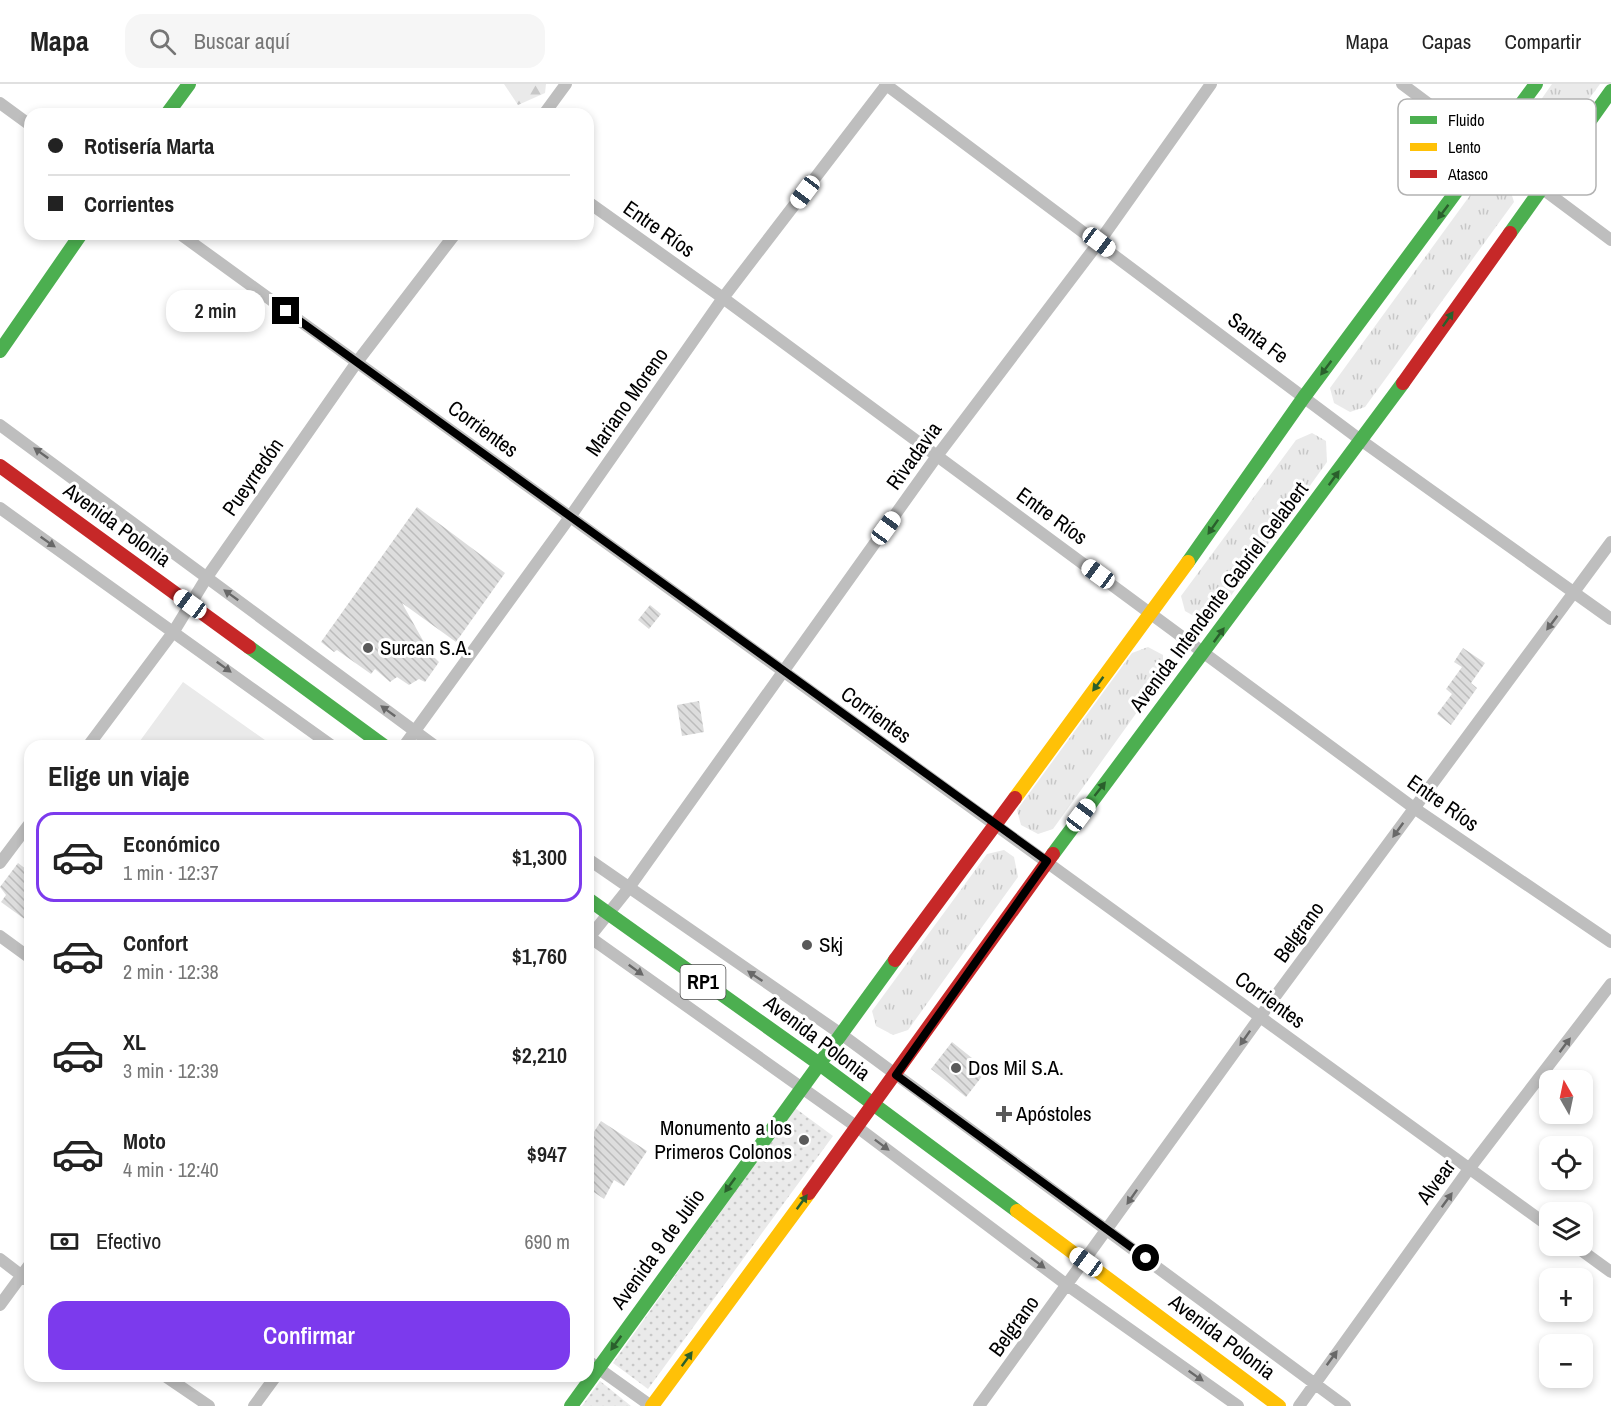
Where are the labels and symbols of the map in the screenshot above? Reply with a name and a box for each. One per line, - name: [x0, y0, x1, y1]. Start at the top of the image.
- legend: [1398, 99, 1596, 195]
- text: Fluido: [1448, 109, 1484, 131]
- text: Lento: [1448, 136, 1481, 158]
- text: Atasco: [1447, 163, 1488, 185]
- car: [787, 172, 823, 212]
- street label: Entre Ríos: [618, 193, 701, 264]
- one-way arrow: [1437, 203, 1449, 219]
- car: [1079, 224, 1119, 260]
- callout: 2 min: [166, 290, 265, 332]
- route end: [272, 297, 299, 324]
- street label: Santa Fe: [1222, 305, 1295, 370]
- one-way arrow: [1442, 312, 1454, 328]
- street label: Mariano Moreno: [578, 342, 675, 462]
- one-way arrow: [1321, 360, 1333, 375]
- street label: Corrientes: [442, 393, 524, 464]
- street label: Rivadavia: [879, 415, 948, 496]
- street label: Pueyrredón: [215, 432, 290, 521]
- one-way arrow: [33, 448, 49, 460]
- one-way arrow: [1328, 470, 1340, 485]
- street label: Avenida Polonia: [57, 475, 177, 574]
- street label: Avenida Intendente Gabriel Gelabert: [1122, 476, 1315, 719]
- street label: Entre Ríos: [1011, 480, 1094, 551]
- car: [868, 508, 904, 548]
- one-way arrow: [1207, 518, 1219, 534]
- one-way arrow: [39, 536, 55, 548]
- car: [1078, 556, 1118, 592]
- car: [170, 586, 210, 622]
- one-way arrow: [224, 589, 240, 601]
- one-way arrow: [1546, 615, 1558, 631]
- one-way arrow: [1213, 627, 1225, 643]
- place label: Surcan S.A.: [380, 633, 472, 662]
- marker: Surcan S.A.: [361, 641, 375, 655]
- one-way arrow: [215, 661, 231, 673]
- one-way arrow: [1091, 676, 1104, 692]
- street label: Corrientes: [835, 679, 917, 750]
- one-way arrow: [381, 705, 396, 717]
- street label: Entre Ríos: [1402, 767, 1485, 838]
- one-way arrow: [1093, 782, 1105, 797]
- car: [1063, 795, 1099, 835]
- one-way arrow: [1392, 822, 1404, 837]
- street label: Belgrano: [1267, 895, 1331, 968]
- place label: Skj: [819, 930, 843, 959]
- marker: Skj: [800, 938, 814, 952]
- one-way arrow: [627, 964, 643, 976]
- street label: Corrientes: [1229, 964, 1311, 1035]
- road number: RP1: [680, 965, 726, 999]
- one-way arrow: [747, 971, 763, 982]
- street label: Avenida Polonia: [757, 987, 877, 1087]
- one-way arrow: [1239, 1030, 1251, 1046]
- one-way arrow: [1558, 1037, 1570, 1052]
- place label: Dos Mil S.A.: [968, 1053, 1064, 1082]
- marker: Dos Mil S.A.: [949, 1061, 963, 1075]
- north arrow: [1539, 1070, 1593, 1124]
- place label: Apóstoles: [1015, 1099, 1092, 1128]
- marker: Apóstoles: [997, 1107, 1011, 1121]
- place label: Monumento a los Primeros Colonos: [654, 1113, 792, 1166]
- marker: Monumento a los Primeros Colonos: [797, 1133, 811, 1147]
- one-way arrow: [874, 1139, 890, 1152]
- street label: Alvear: [1409, 1153, 1462, 1211]
- one-way arrow: [724, 1176, 736, 1192]
- street label: Avenida 9 de Julio: [603, 1183, 711, 1316]
- one-way arrow: [1126, 1189, 1138, 1205]
- one-way arrow: [1441, 1193, 1453, 1209]
- one-way arrow: [796, 1194, 808, 1210]
- car: [1066, 1244, 1106, 1280]
- route start: [1132, 1244, 1159, 1271]
- one-way arrow: [1030, 1256, 1045, 1268]
- street label: Avenida Polonia: [1162, 1286, 1282, 1386]
- street label: Belgrano: [982, 1289, 1046, 1362]
- one-way arrow: [610, 1335, 622, 1351]
- one-way arrow: [1326, 1350, 1338, 1366]
- one-way arrow: [681, 1351, 693, 1367]
- one-way arrow: [1188, 1370, 1204, 1382]

